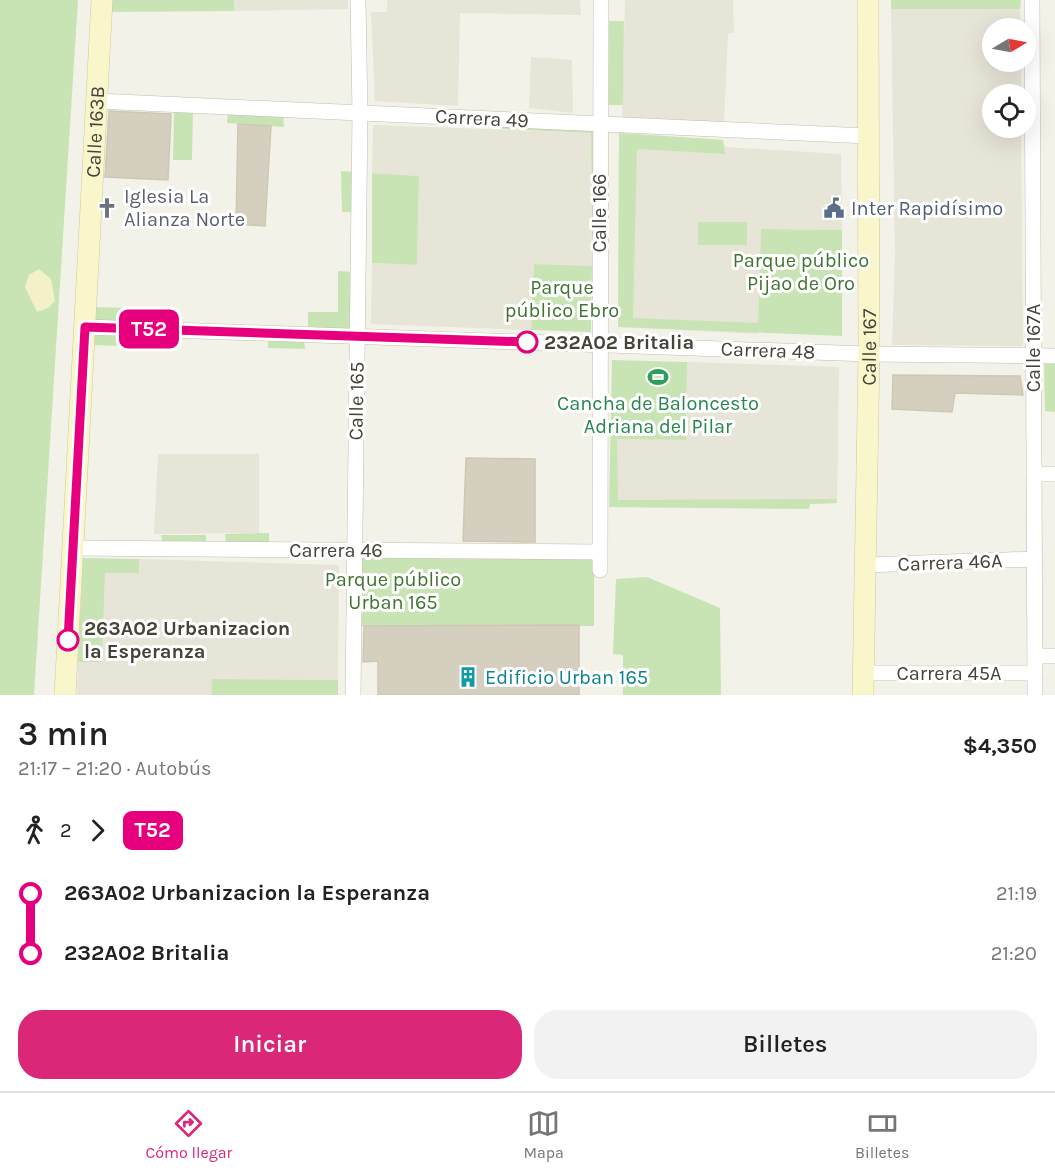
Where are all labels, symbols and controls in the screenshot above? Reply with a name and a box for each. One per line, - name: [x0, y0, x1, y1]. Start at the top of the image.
- north arrow: [982, 18, 1036, 72]
- map controls: [982, 18, 1036, 138]
- button: locate: [982, 84, 1036, 138]
- street label: Calle 163B: [82, 85, 109, 178]
- street label: Carrera 49: [435, 105, 529, 132]
- street label: Calle 166: [588, 174, 611, 253]
- place label: Iglesia La Alianza Norte: [124, 185, 245, 231]
- church icon: Iglesia La Alianza Norte: [95, 196, 119, 220]
- public building icon: Inter Rapidísimo: [822, 196, 846, 220]
- place label: Inter Rapidísimo: [851, 197, 1003, 220]
- park label: Parque público Pijao de Oro: [733, 249, 869, 295]
- park label: Parque público Ebro: [505, 276, 619, 322]
- street label: Calle 167A: [1022, 304, 1045, 392]
- street label: Calle 167: [857, 308, 881, 386]
- line badge: T52: [114, 310, 184, 348]
- text: T52: [131, 317, 167, 341]
- marker: 232A02 Britalia: [516, 331, 538, 353]
- place label: 232A02 Britalia: [544, 331, 694, 354]
- street label: Carrera 48: [720, 337, 816, 364]
- street label: Calle 165: [344, 361, 369, 441]
- sports icon: Cancha de Baloncesto Adriana del Pilar: [646, 365, 670, 389]
- place label: Cancha de Baloncesto Adriana del Pilar: [557, 392, 759, 438]
- street label: Carrera 46: [289, 539, 383, 562]
- street label: Carrera 46A: [897, 549, 1003, 576]
- park label: Parque público Urban 165: [325, 568, 461, 614]
- place label: 263A02 Urbanizacion la Esperanza: [84, 617, 290, 663]
- marker: 263A02 Urbanizacion la Esperanza: [57, 629, 79, 651]
- street label: Carrera 45A: [897, 662, 1001, 685]
- building icon: Edificio Urban 165: [456, 665, 480, 689]
- place label: Edificio Urban 165: [485, 666, 648, 689]
- text: 3 min: [18, 715, 109, 753]
- text: $4,350: [963, 733, 1037, 759]
- text: 21:17 – 21:20 · Autobús: [18, 757, 212, 780]
- icon: walk: [18, 814, 51, 847]
- icon: forward: [81, 814, 114, 847]
- text: T52: [135, 818, 171, 842]
- text: 2: [60, 819, 72, 842]
- text: 263A02 Urbanizacion la Esperanza: [64, 880, 430, 906]
- text: 21:19: [996, 882, 1037, 905]
- text: 232A02 Britalia: [64, 940, 229, 966]
- text: 21:20: [991, 942, 1037, 965]
- button: Iniciar: [18, 1010, 522, 1079]
- button: Billetes: [534, 1010, 1037, 1079]
- tab: Cómo llegar: [146, 1107, 232, 1162]
- tab: Mapa: [523, 1107, 564, 1162]
- tab: Billetes: [855, 1107, 909, 1162]

